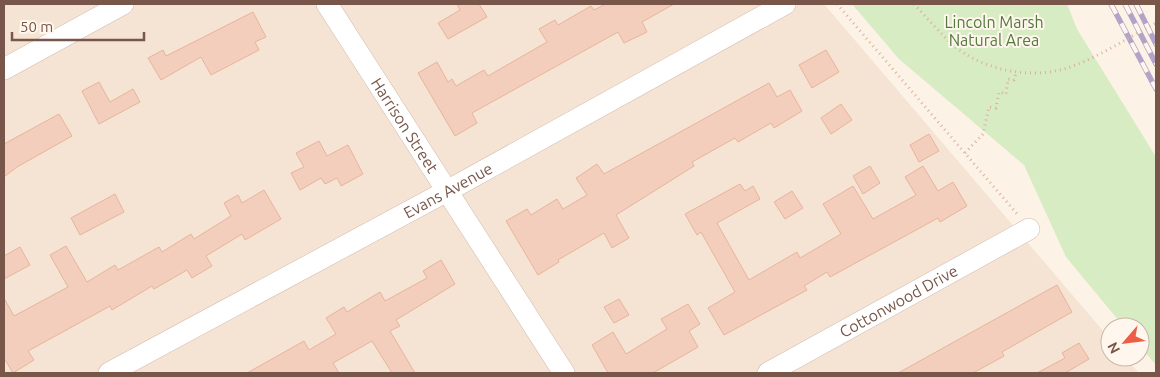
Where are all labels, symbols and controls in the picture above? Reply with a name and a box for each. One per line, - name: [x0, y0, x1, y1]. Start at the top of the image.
- scale bar: [12, 10, 145, 42]
- park label: Lincoln Marsh Natural Area: [944, 13, 1044, 49]
- text: 50 m: [20, 18, 53, 35]
- street label: Harrison Street: [368, 74, 442, 177]
- street label: Evans Avenue: [400, 159, 495, 222]
- street label: Cottonwood Drive: [836, 261, 961, 341]
- north arrow: [1100, 317, 1150, 367]
- text: N: [1104, 340, 1123, 356]

